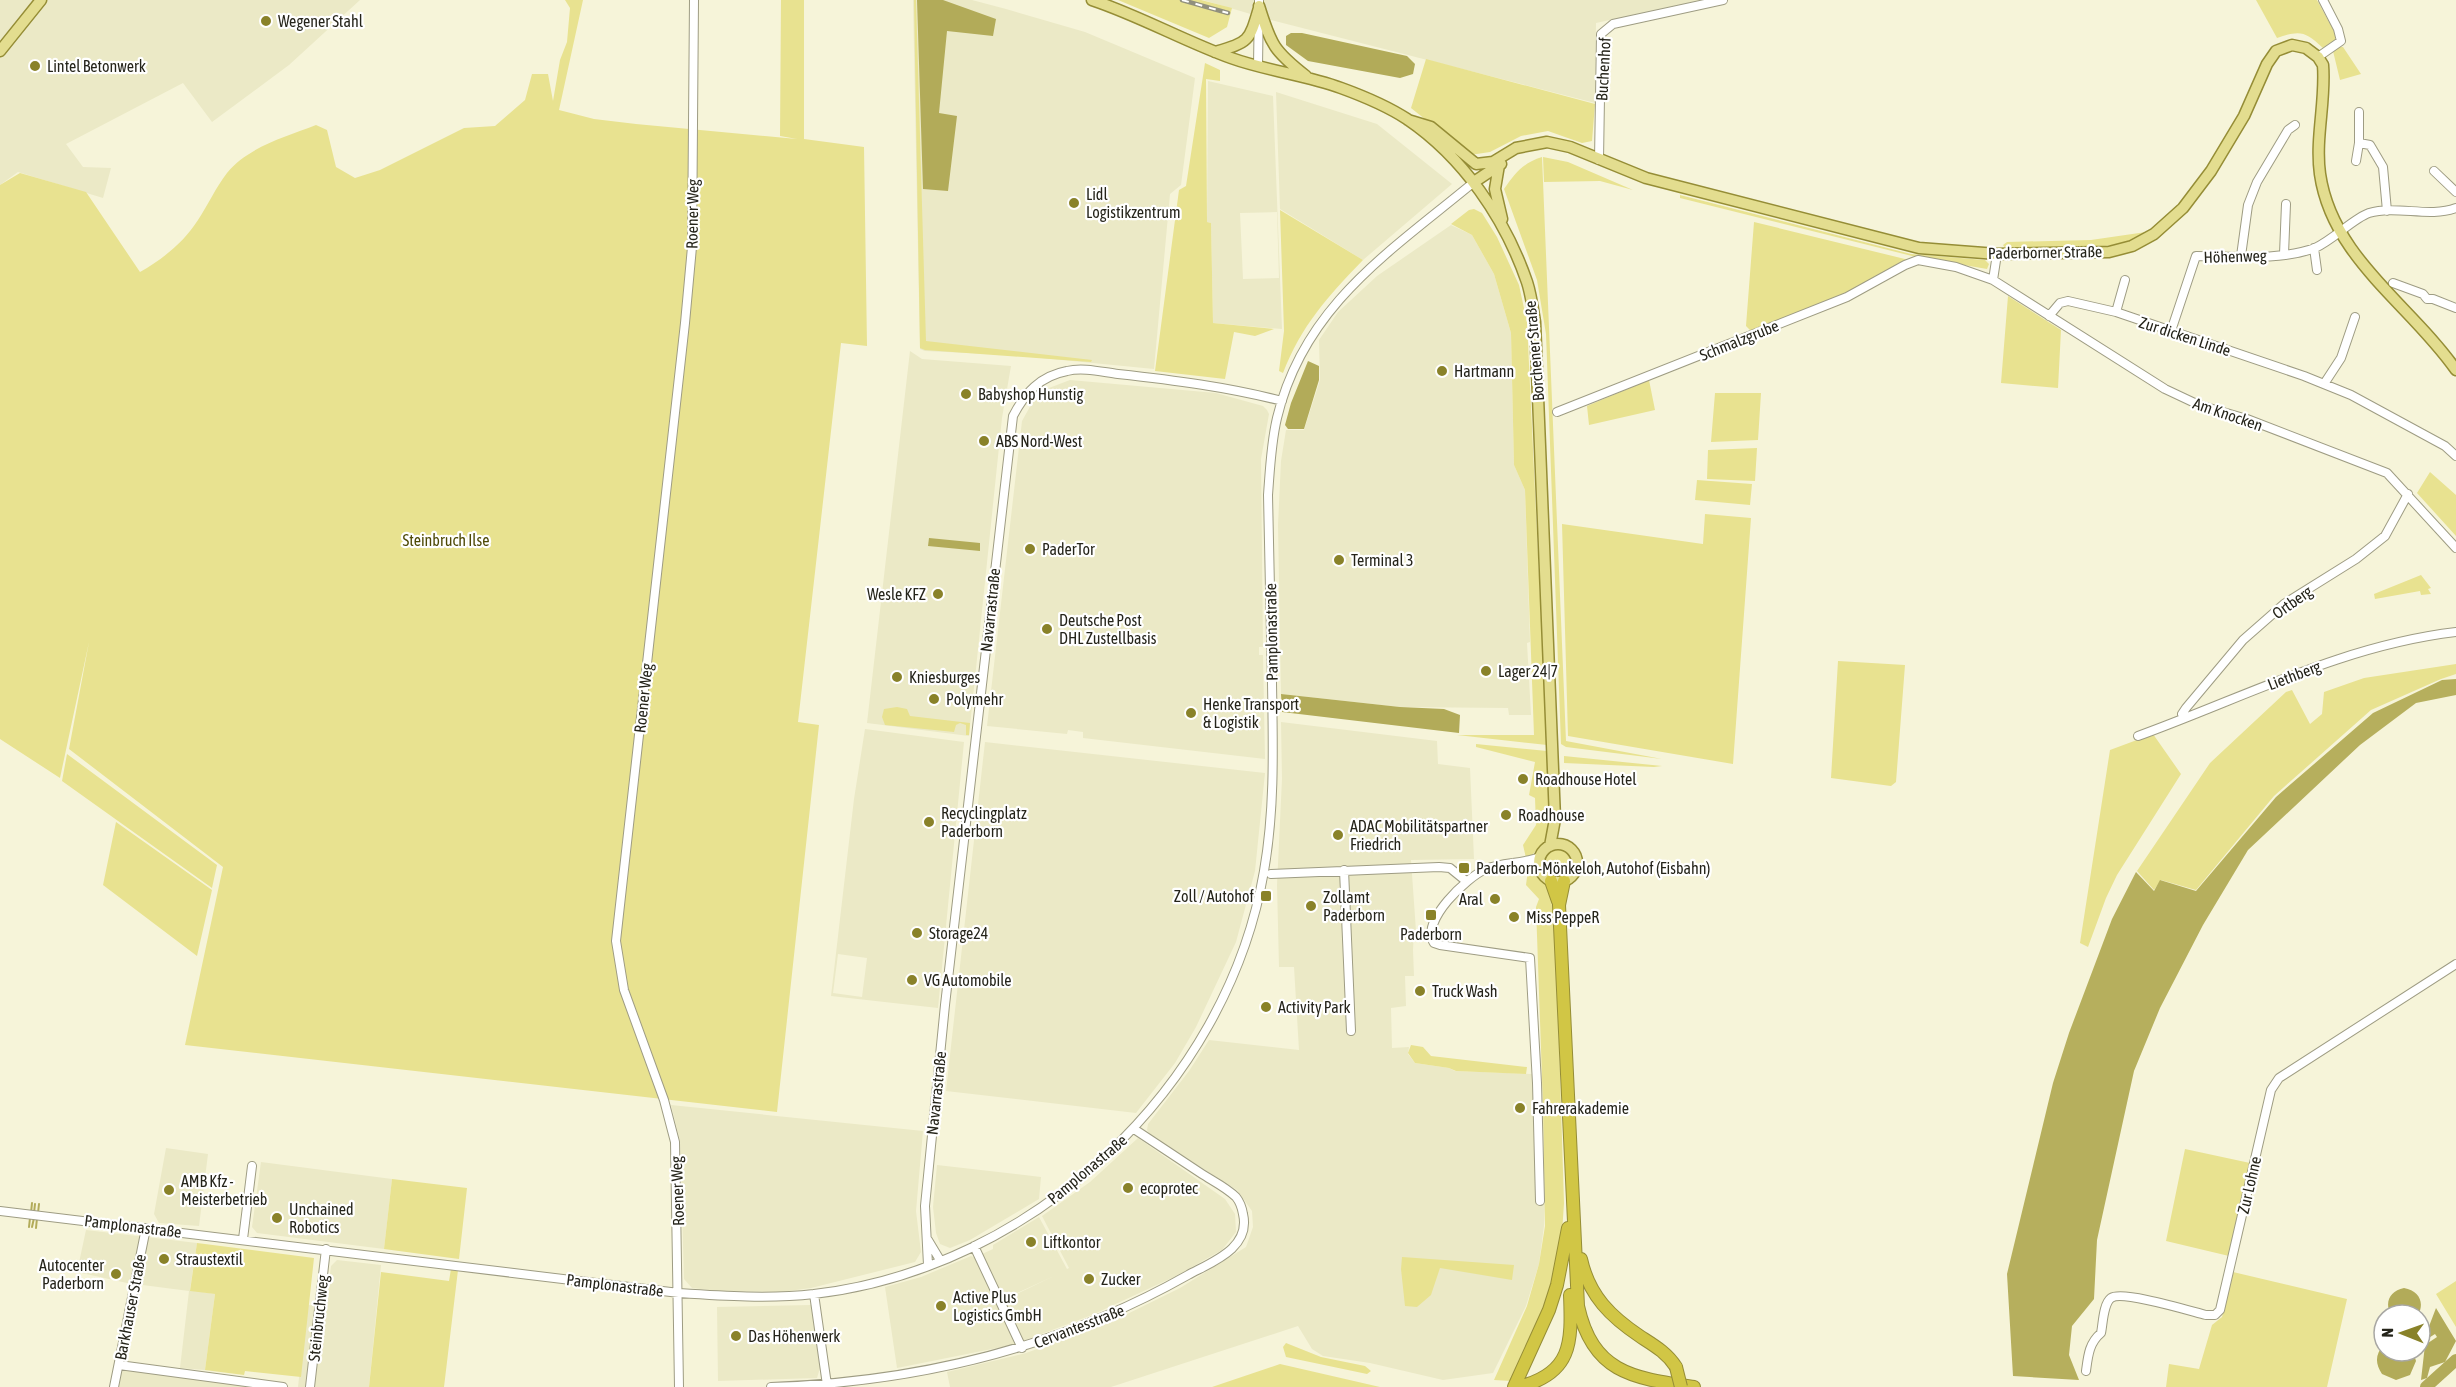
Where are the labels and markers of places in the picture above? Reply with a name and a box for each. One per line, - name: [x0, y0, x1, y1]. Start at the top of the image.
- place label: Wegener Stahl: [278, 12, 364, 31]
- marker: Wegener Stahl: [259, 14, 273, 28]
- place label: Lintel Betonwerk: [47, 57, 146, 75]
- marker: Lintel Betonwerk: [28, 59, 42, 73]
- place label: Lidl Logistikzentrum: [1086, 185, 1180, 222]
- marker: Lidl Logistikzentrum: [1067, 196, 1081, 210]
- place label: Hartmann: [1454, 362, 1514, 380]
- marker: Hartmann: [1435, 364, 1449, 378]
- place label: Babyshop Hunstig: [978, 385, 1083, 404]
- marker: Babyshop Hunstig: [959, 387, 973, 401]
- place label: ABS Nord-West: [996, 432, 1083, 450]
- marker: ABS Nord-West: [977, 434, 991, 448]
- place label: PaderTor: [1042, 540, 1095, 558]
- marker: PaderTor: [1023, 542, 1037, 556]
- place label: Terminal 3: [1351, 551, 1413, 569]
- marker: Terminal 3: [1332, 553, 1346, 567]
- place label: Wesle KFZ: [867, 585, 926, 603]
- marker: Wesle KFZ: [931, 587, 945, 601]
- place label: Deutsche Post DHL Zustellbasis: [1059, 611, 1157, 647]
- marker: Deutsche Post DHL Zustellbasis: [1040, 622, 1054, 636]
- place label: Lager 24|7: [1498, 662, 1558, 681]
- marker: Lager 24|7: [1479, 664, 1493, 678]
- place label: Kniesburges: [909, 668, 981, 687]
- marker: Kniesburges: [890, 670, 904, 684]
- place label: Polymehr: [946, 690, 1003, 709]
- marker: Polymehr: [927, 692, 941, 706]
- place label: Henke Transport & Logistik: [1203, 695, 1299, 732]
- marker: Henke Transport & Logistik: [1184, 706, 1198, 720]
- place label: Roadhouse Hotel: [1535, 770, 1637, 788]
- marker: Roadhouse Hotel: [1516, 772, 1530, 786]
- place label: Recyclingplatz Paderborn: [941, 804, 1027, 840]
- place label: Roadhouse: [1518, 806, 1584, 824]
- marker: Roadhouse: [1499, 808, 1513, 822]
- marker: Recyclingplatz Paderborn: [922, 815, 936, 829]
- place label: ADAC Mobilitätspartner Friedrich: [1350, 817, 1488, 853]
- marker: ADAC Mobilitätspartner Friedrich: [1331, 828, 1345, 842]
- place label: Paderborn-Mönkeloh, Autohof (Eisbahn): [1476, 859, 1710, 878]
- marker: Paderborn-Mönkeloh, Autohof (Eisbahn): [1457, 861, 1471, 875]
- place label: Zoll / Autohof: [1174, 887, 1255, 905]
- place label: Zollamt Paderborn: [1323, 888, 1385, 924]
- marker: Zoll / Autohof: [1259, 889, 1273, 903]
- place label: Aral: [1459, 890, 1484, 908]
- marker: Aral: [1488, 892, 1502, 906]
- marker: Zollamt Paderborn: [1304, 899, 1318, 913]
- marker: Paderborn: [1424, 908, 1438, 922]
- place label: Miss PeppeR: [1526, 908, 1599, 927]
- marker: Miss PeppeR: [1507, 910, 1521, 924]
- place label: Storage24: [929, 924, 988, 943]
- place label: Paderborn: [1400, 925, 1462, 943]
- marker: Storage24: [910, 926, 924, 940]
- place label: VG Automobile: [924, 971, 1012, 989]
- marker: VG Automobile: [905, 973, 919, 987]
- place label: Truck Wash: [1432, 982, 1498, 1000]
- marker: Truck Wash: [1413, 984, 1427, 998]
- place label: Activity Park: [1278, 998, 1350, 1017]
- marker: Activity Park: [1259, 1000, 1273, 1014]
- place label: Fahrerakademie: [1532, 1099, 1629, 1117]
- marker: Fahrerakademie: [1513, 1101, 1527, 1115]
- place label: AMB Kfz - Meisterbetrieb: [181, 1172, 267, 1208]
- place label: ecoprotec: [1140, 1179, 1198, 1198]
- marker: ecoprotec: [1121, 1181, 1135, 1195]
- marker: AMB Kfz - Meisterbetrieb: [162, 1183, 176, 1197]
- place label: Unchained Robotics: [289, 1200, 354, 1236]
- marker: Unchained Robotics: [270, 1211, 284, 1225]
- place label: Liftkontor: [1043, 1233, 1101, 1251]
- marker: Liftkontor: [1024, 1235, 1038, 1249]
- place label: Straustextil: [176, 1250, 244, 1268]
- marker: Straustextil: [157, 1252, 171, 1266]
- place label: Autocenter Paderborn: [39, 1256, 104, 1292]
- marker: Autocenter Paderborn: [109, 1267, 123, 1281]
- place label: Zucker: [1101, 1270, 1141, 1288]
- marker: Zucker: [1082, 1272, 1096, 1286]
- place label: Active Plus Logistics GmbH: [953, 1288, 1042, 1325]
- marker: Active Plus Logistics GmbH: [934, 1299, 948, 1313]
- place label: Das Höhenwerk: [748, 1327, 840, 1345]
- marker: Das Höhenwerk: [729, 1329, 743, 1343]

